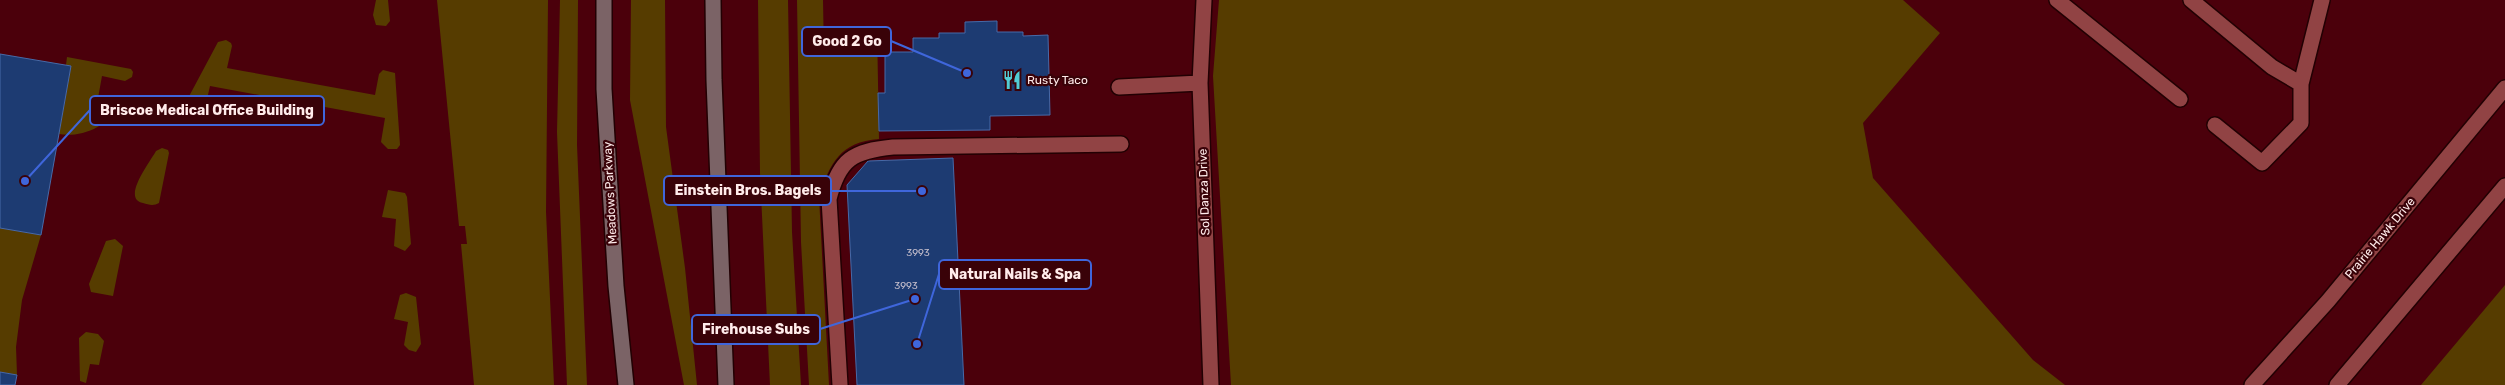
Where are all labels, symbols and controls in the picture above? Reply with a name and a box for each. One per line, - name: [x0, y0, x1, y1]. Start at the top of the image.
- callout: Good 2 Go: [802, 27, 891, 56]
- text: Good 2 Go: [812, 33, 882, 50]
- restaurant icon: Rusty Taco: [1001, 69, 1023, 91]
- place label: Rusty Taco: [1027, 73, 1088, 87]
- callout: Briscoe Medical Office Building: [90, 96, 324, 125]
- text: Briscoe Medical Office Building: [100, 102, 314, 119]
- street label: Meadows Parkway: [600, 141, 620, 245]
- street label: Sol Danza Drive: [1195, 148, 1213, 236]
- callout: Einstein Bros. Bagels: [664, 176, 831, 205]
- text: Einstein Bros. Bagels: [675, 182, 822, 199]
- street label: Prairie Hawk Drive: [2342, 194, 2418, 281]
- house number: 3993: [906, 247, 930, 259]
- callout: Natural Nails & Spa: [939, 260, 1091, 289]
- text: Natural Nails & Spa: [949, 266, 1081, 283]
- house number: 3993: [894, 280, 918, 292]
- callout: Firehouse Subs: [692, 315, 820, 344]
- text: Firehouse Subs: [702, 321, 810, 338]

